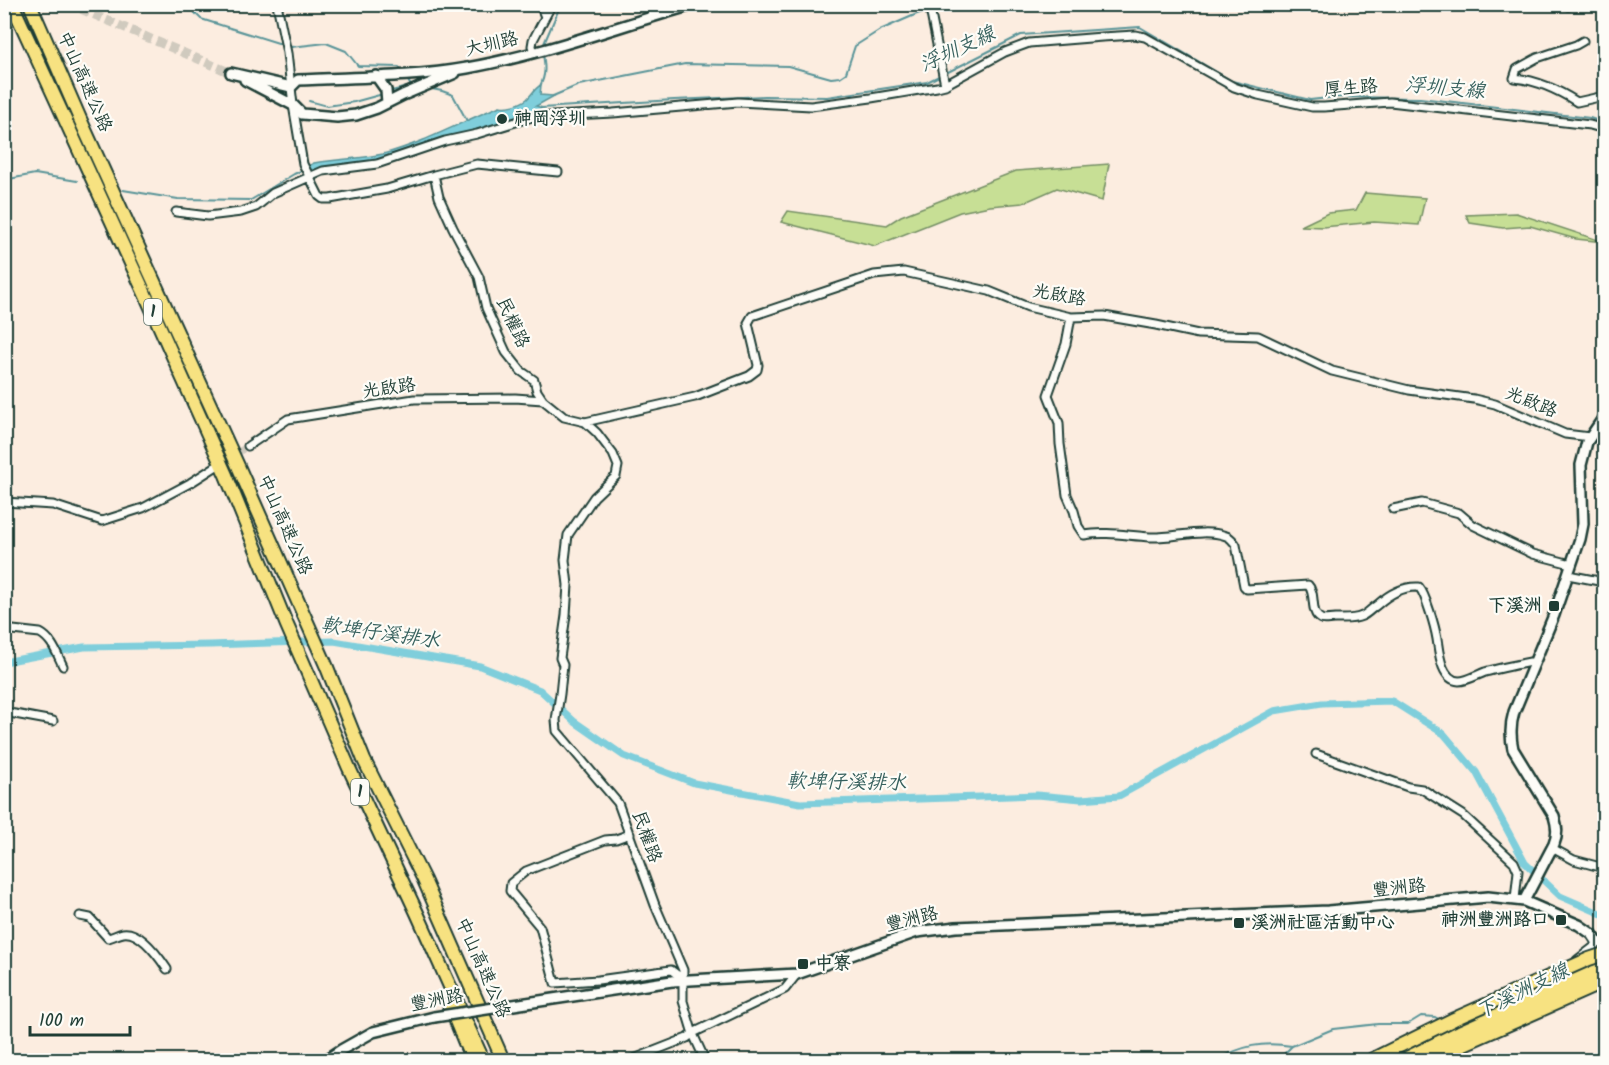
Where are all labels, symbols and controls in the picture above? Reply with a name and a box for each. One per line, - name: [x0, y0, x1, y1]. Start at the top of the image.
- water label: 浮圳支線: [915, 18, 1002, 81]
- street label: 大圳路: [462, 25, 522, 65]
- street label: 中山高速公路: [49, 27, 119, 137]
- water label: 浮圳支線: [1404, 70, 1487, 109]
- street label: 厚生路: [1323, 72, 1379, 106]
- place label: 神岡浮圳: [514, 105, 586, 134]
- marker: 神岡浮圳: [495, 112, 509, 126]
- street label: 光啟路: [1030, 277, 1088, 315]
- street label: 民權路: [487, 292, 537, 354]
- road number: 1: [144, 299, 162, 325]
- street label: 光啟路: [360, 371, 418, 407]
- street label: 光啟路: [1501, 379, 1561, 427]
- street label: 中山高速公路: [249, 470, 319, 580]
- place label: 下溪洲: [1488, 592, 1542, 621]
- marker: 下溪洲: [1547, 599, 1561, 613]
- water label: 軟埤仔溪排水: [318, 610, 443, 658]
- water label: 軟埤仔溪排水: [786, 766, 907, 800]
- road number: 1: [351, 779, 369, 805]
- street label: 民權路: [623, 807, 669, 867]
- street label: 豐洲路: [1371, 872, 1427, 906]
- street label: 豐洲路: [882, 899, 942, 941]
- place label: 神洲豐洲路口: [1441, 906, 1549, 935]
- place label: 溪洲社區活動中心: [1251, 909, 1395, 938]
- street label: 中山高速公路: [447, 913, 517, 1023]
- marker: 神洲豐洲路口: [1554, 913, 1568, 927]
- marker: 溪洲社區活動中心: [1232, 916, 1246, 930]
- place label: 中寮: [815, 950, 851, 979]
- water label: 下溪洲支線: [1471, 955, 1576, 1028]
- marker: 中寮: [796, 957, 810, 971]
- street label: 豐洲路: [408, 982, 466, 1020]
- scale bar: [30, 999, 130, 1037]
- text: 100 m: [39, 1007, 84, 1036]

